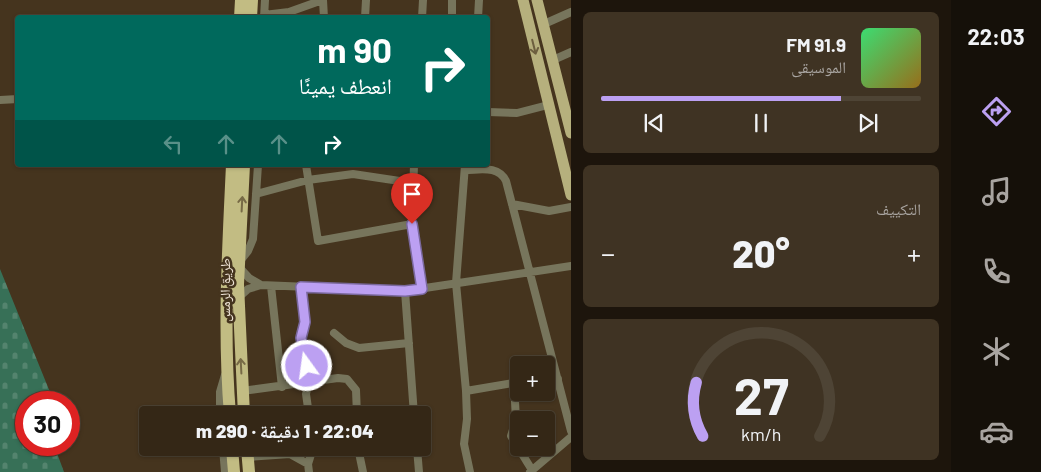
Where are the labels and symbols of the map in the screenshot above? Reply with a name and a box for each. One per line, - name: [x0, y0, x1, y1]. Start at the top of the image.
- one-way arrow: [530, 39, 539, 55]
- pin: [391, 173, 433, 224]
- one-way arrow: [238, 196, 247, 212]
- street label: طريق الرمس: [216, 258, 235, 322]
- position arrow: [280, 339, 332, 391]
- one-way arrow: [236, 359, 245, 375]
- speed limit sign: 30: [15, 391, 80, 456]

